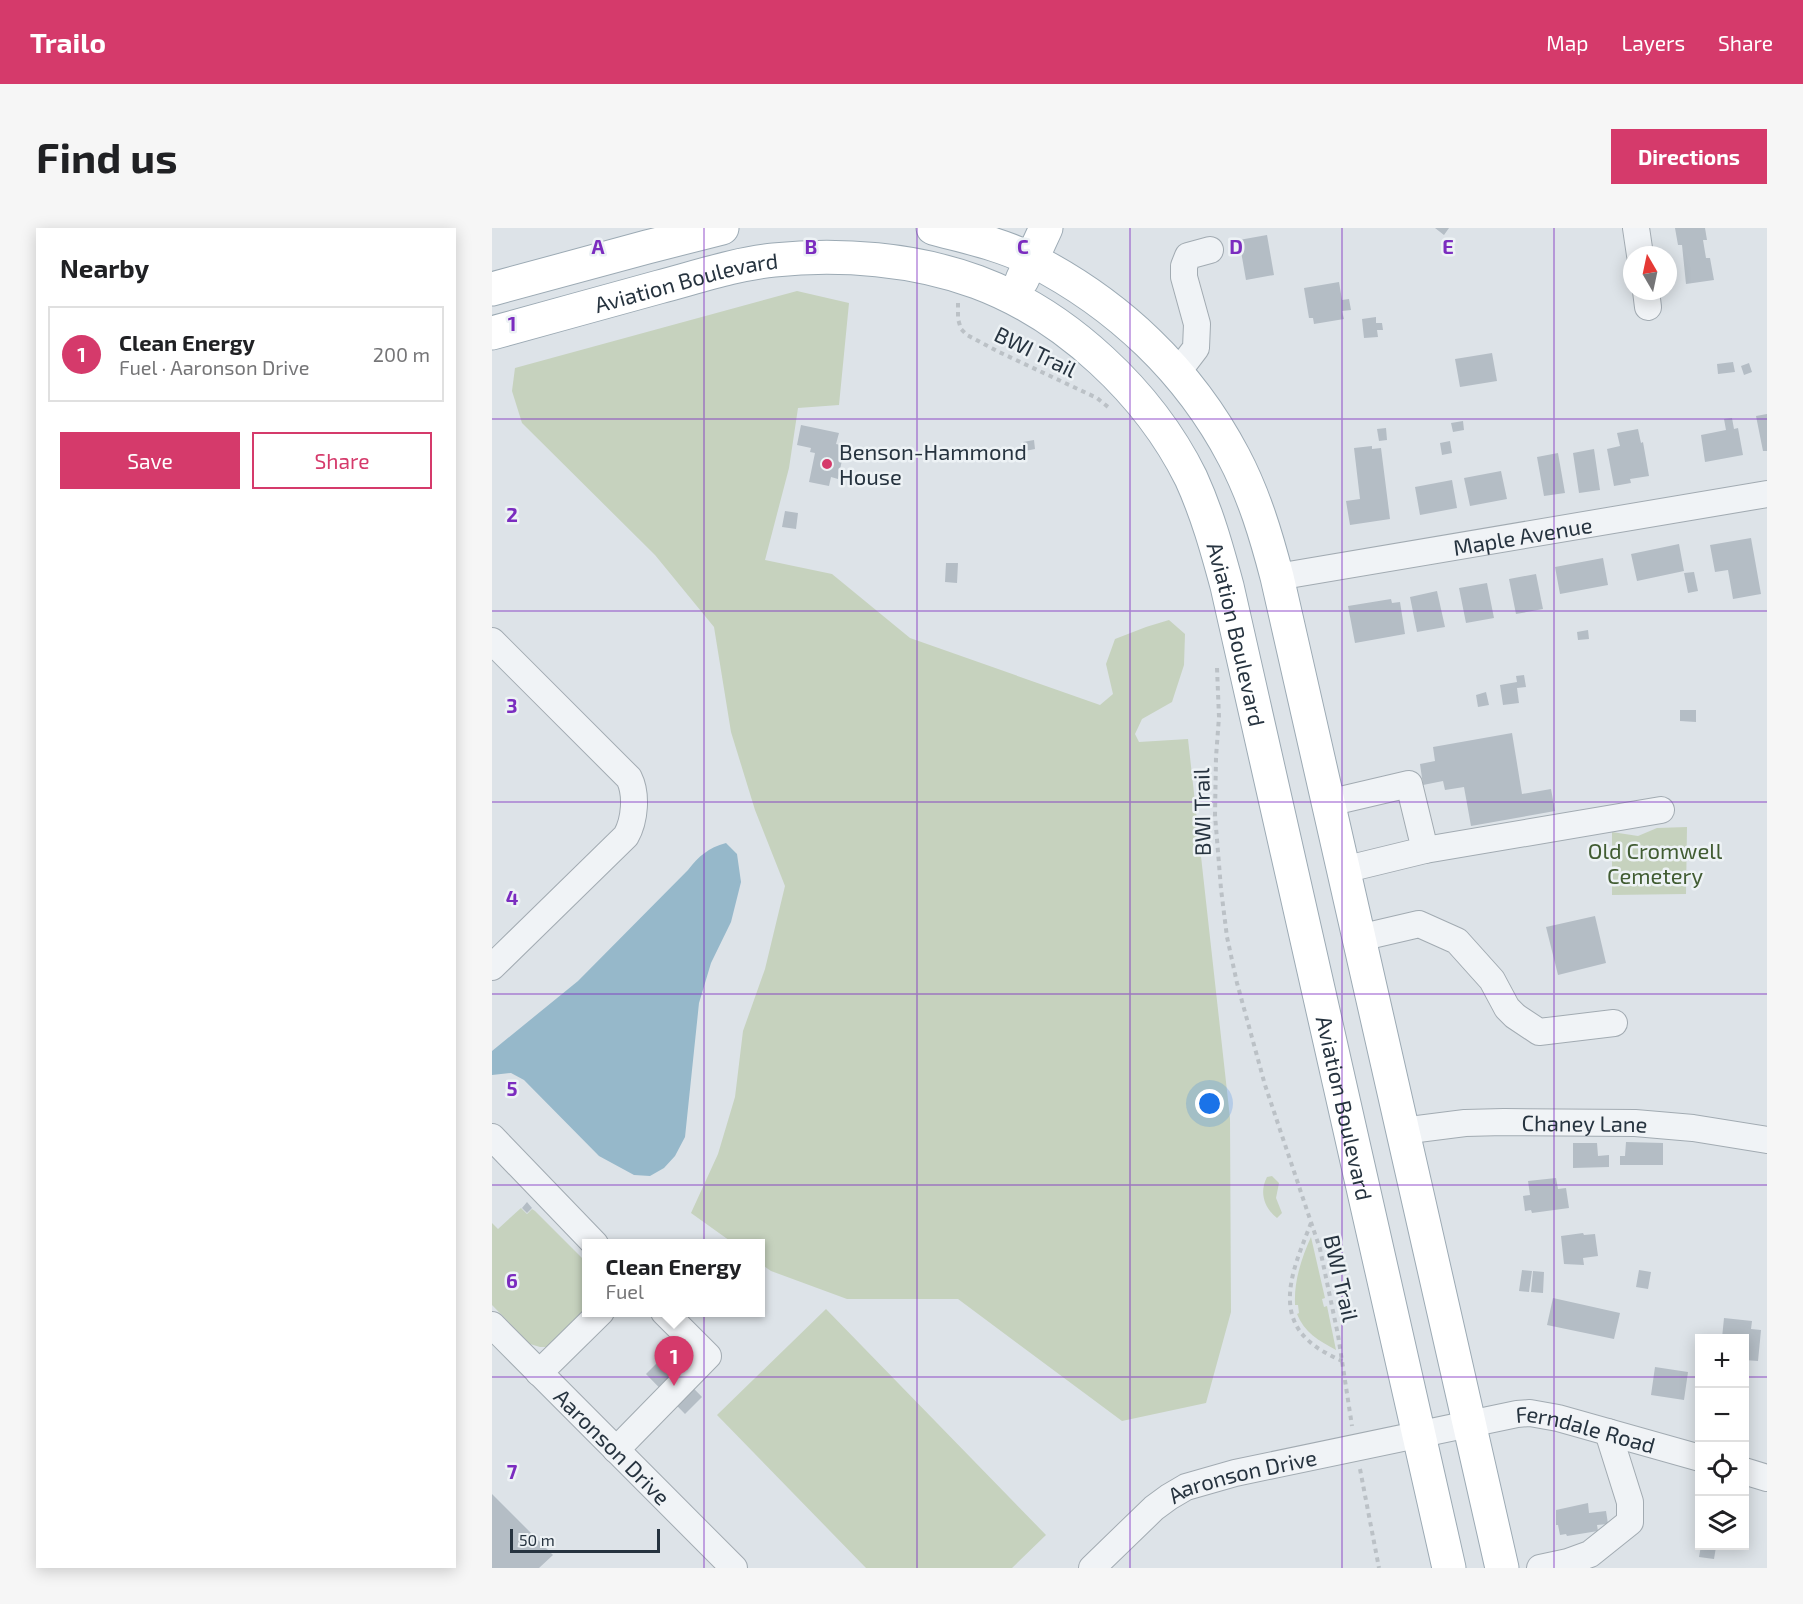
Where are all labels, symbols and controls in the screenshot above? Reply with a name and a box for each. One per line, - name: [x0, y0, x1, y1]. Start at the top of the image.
- text: Trailo: [30, 25, 106, 59]
- text: Map: [1546, 30, 1588, 55]
- text: Layers: [1621, 30, 1685, 55]
- text: Share: [1718, 30, 1773, 55]
- button: Directions: [1611, 129, 1767, 184]
- text: Find us: [36, 131, 178, 181]
- text: A: [591, 234, 605, 258]
- text: B: [805, 234, 817, 258]
- text: C: [1017, 234, 1029, 258]
- text: D: [1229, 234, 1243, 258]
- text: E: [1442, 234, 1454, 258]
- north arrow: [1623, 246, 1677, 300]
- street label: Aviation Boulevard: [591, 247, 779, 317]
- text: Nearby: [60, 252, 149, 283]
- text: 1: [508, 311, 516, 335]
- street label: BWI Trail: [991, 320, 1082, 382]
- text: Clean Energy: [119, 329, 255, 355]
- text: 1: [77, 342, 86, 366]
- text: 200 m: [373, 342, 430, 366]
- text: Fuel · Aaronson Drive: [119, 355, 309, 379]
- button: Save: [60, 432, 240, 489]
- button: Share: [252, 432, 432, 489]
- place label: Benson-Hammond House: [839, 438, 1027, 489]
- marker: Benson-Hammond House: [820, 457, 834, 471]
- text: 2: [506, 502, 518, 526]
- street label: Maple Avenue: [1451, 511, 1594, 560]
- street label: Aviation Boulevard: [1202, 539, 1271, 729]
- text: 3: [506, 693, 518, 717]
- street label: BWI Trail: [1187, 767, 1215, 856]
- park label: Old Cromwell Cemetery: [1588, 837, 1723, 888]
- text: 4: [506, 885, 519, 909]
- street label: Aviation Boulevard: [1312, 1013, 1378, 1203]
- text: 5: [506, 1076, 518, 1100]
- your location: [1195, 1089, 1224, 1118]
- street label: Chaney Lane: [1521, 1109, 1649, 1137]
- street label: BWI Trail: [1319, 1232, 1365, 1324]
- popup: [582, 1239, 765, 1317]
- text: Clean Energy: [605, 1253, 742, 1279]
- text: 6: [506, 1268, 518, 1292]
- text: Fuel: [605, 1279, 644, 1303]
- map controls: [1695, 1334, 1749, 1550]
- button: +: [1695, 1334, 1749, 1388]
- pin: 1: [654, 1336, 693, 1386]
- street label: Aaronson Drive: [549, 1383, 676, 1510]
- button: −: [1695, 1388, 1749, 1442]
- street label: Ferndale Road: [1515, 1400, 1658, 1458]
- button: locate: [1695, 1442, 1749, 1496]
- street label: Aaronson Drive: [1163, 1443, 1319, 1508]
- text: 7: [507, 1459, 518, 1483]
- button: layers: [1695, 1496, 1749, 1550]
- scale bar: [510, 1526, 660, 1554]
- text: 50 m: [519, 1530, 555, 1549]

